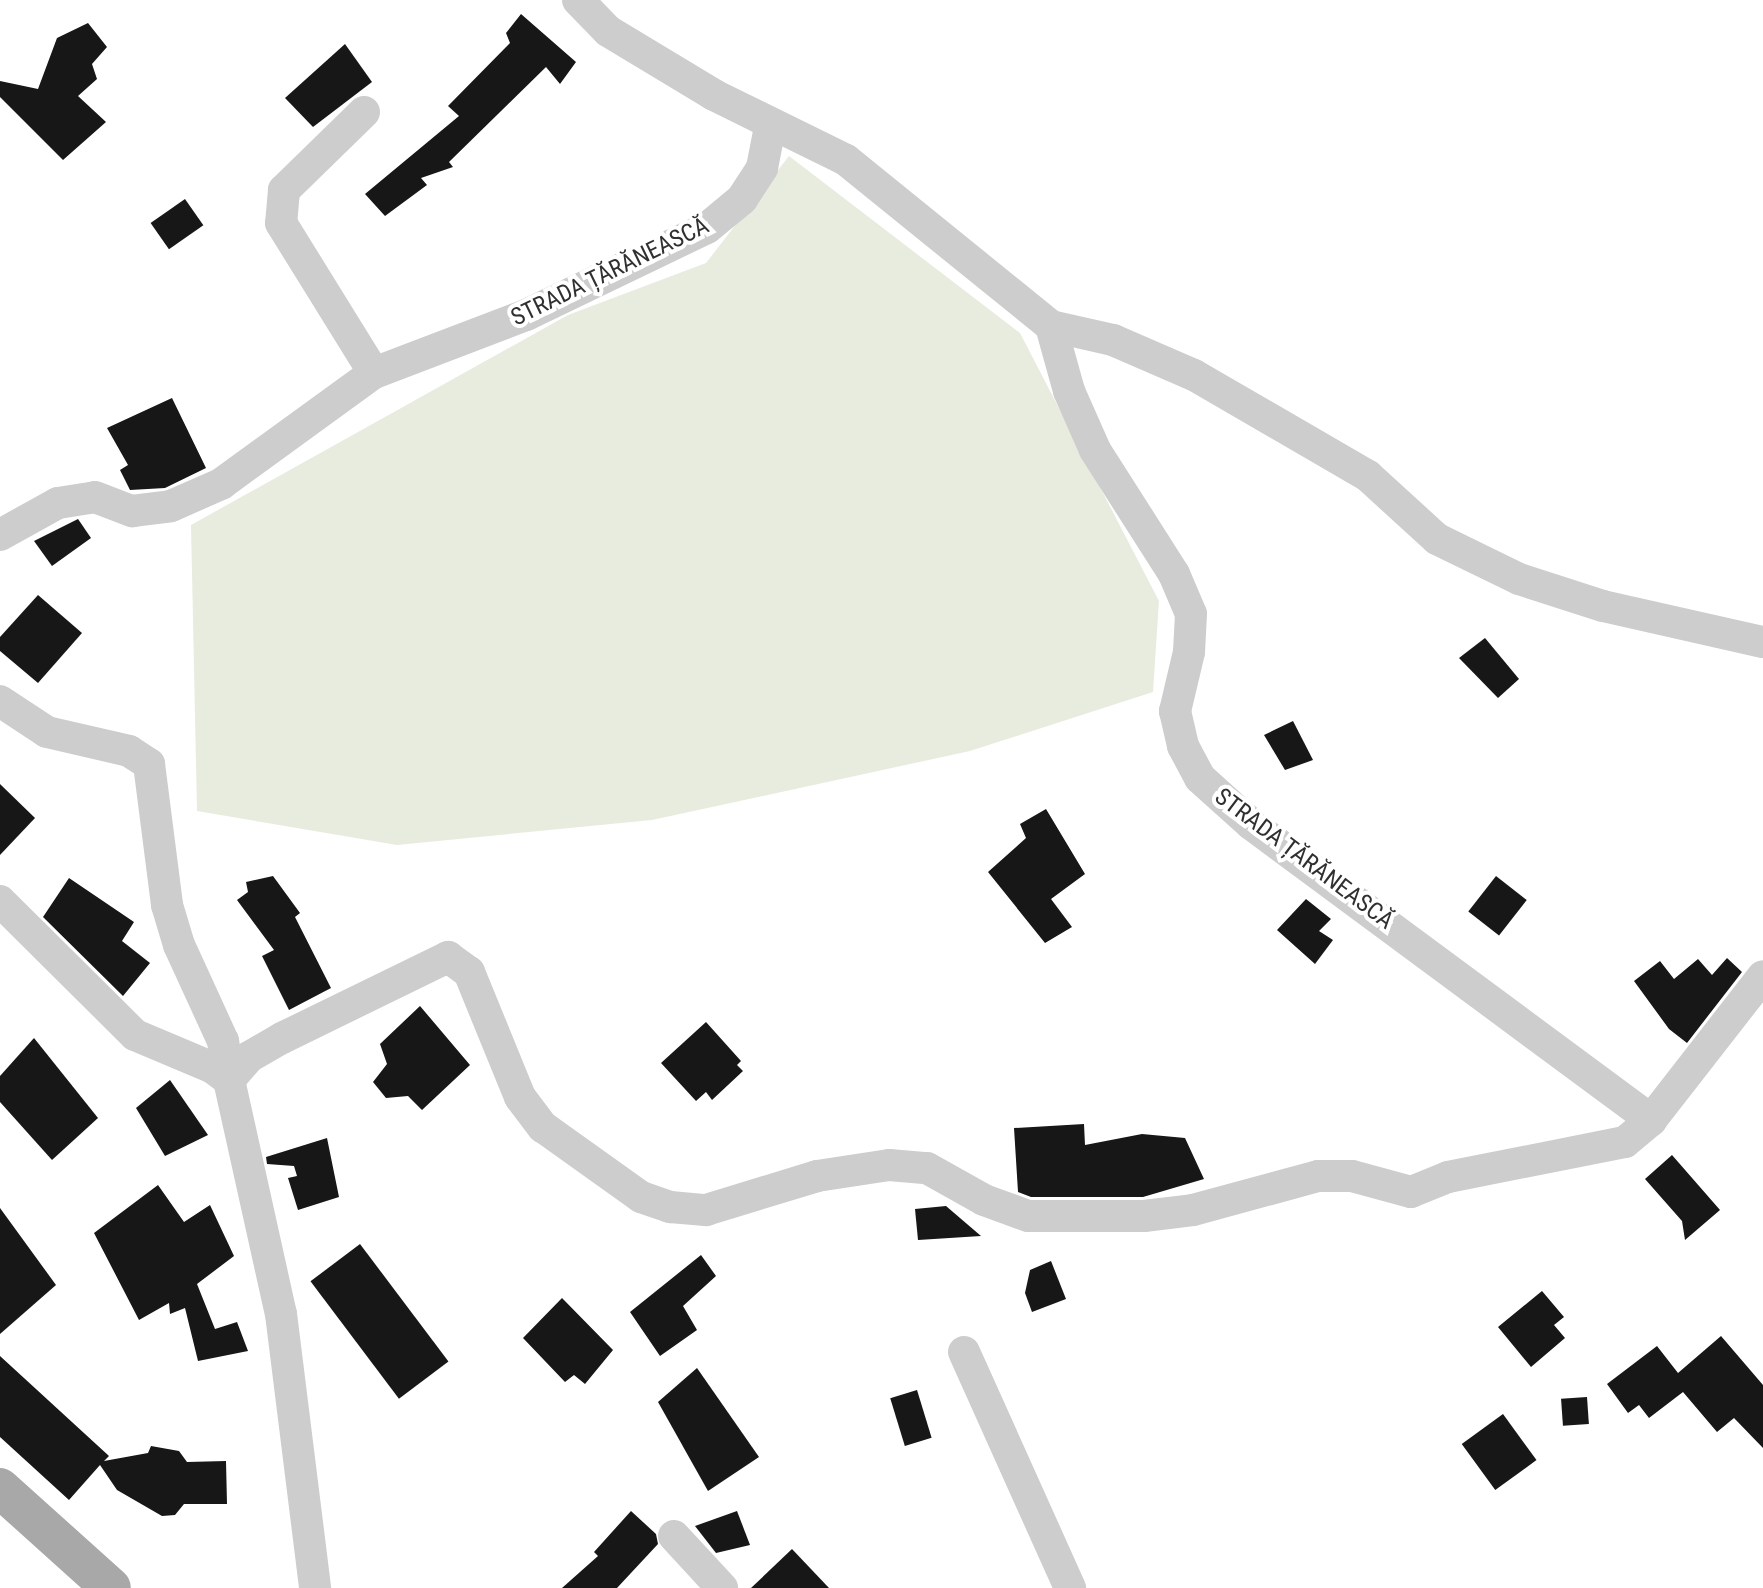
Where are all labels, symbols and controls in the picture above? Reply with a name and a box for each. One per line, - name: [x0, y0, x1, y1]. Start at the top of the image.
- street label: STRADA ȚĂRĂNEASCĂ: [506, 212, 714, 332]
- street label: STRADA ȚĂRĂNEASCĂ: [1209, 782, 1399, 936]

